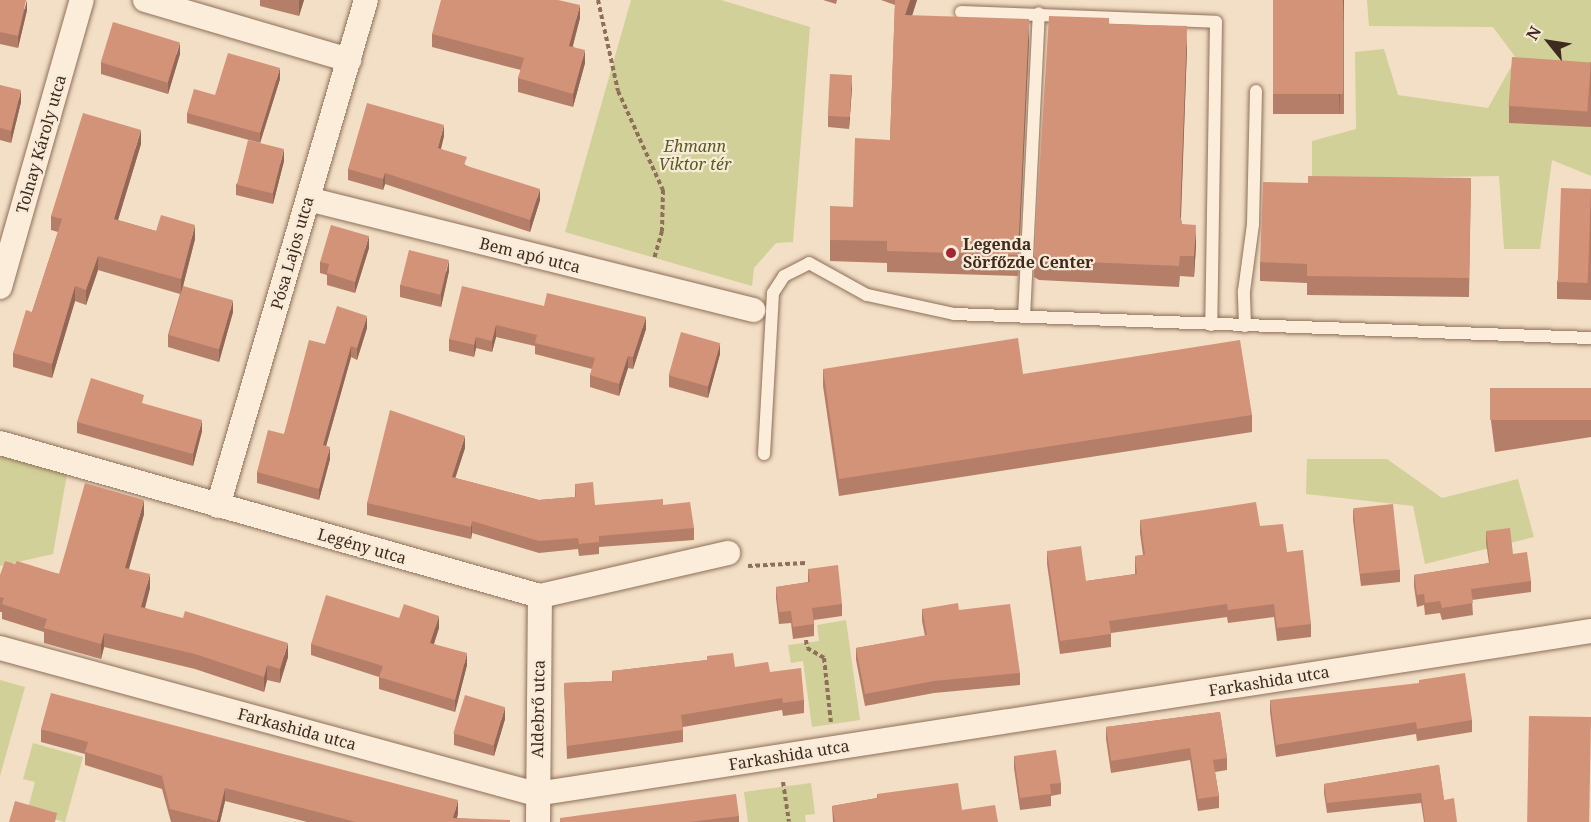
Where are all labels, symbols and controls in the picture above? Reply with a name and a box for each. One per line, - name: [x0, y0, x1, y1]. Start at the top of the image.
- north arrow: [1519, 12, 1579, 72]
- text: N: [1521, 22, 1546, 44]
- street label: Tolnay Károly utca: [12, 73, 70, 215]
- park label: Ehmann Viktor tér: [659, 136, 731, 174]
- street label: Pósa Lajos utca: [267, 194, 317, 312]
- street label: Bem apó utca: [478, 233, 582, 277]
- place label: Legenda Sörfőzde Center: [963, 234, 1093, 272]
- marker: Legenda Sörfőzde Center: [944, 246, 958, 260]
- street label: Legény utca: [315, 524, 409, 568]
- street label: Aldebrő utca: [528, 660, 548, 758]
- street label: Farkashida utca: [1207, 662, 1331, 700]
- street label: Farkashida utca: [236, 704, 358, 754]
- street label: Farkashida utca: [727, 736, 851, 774]

